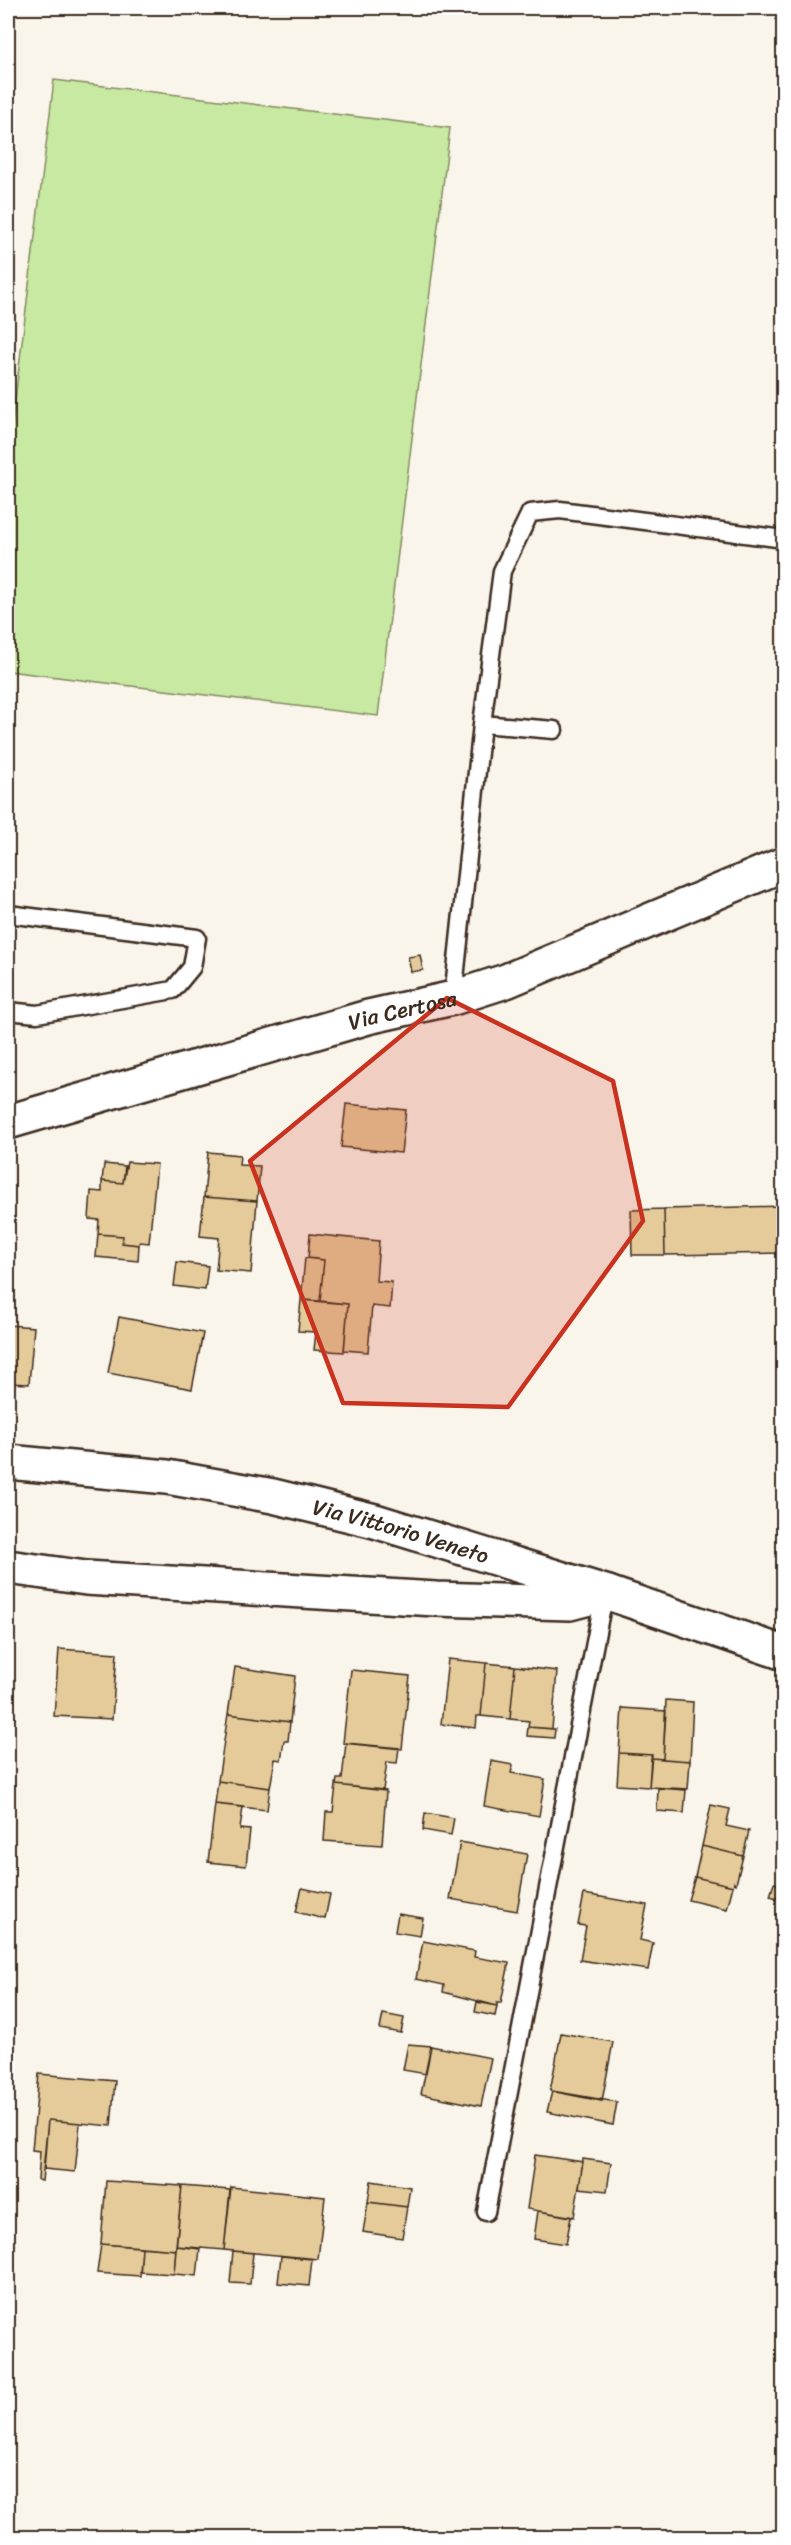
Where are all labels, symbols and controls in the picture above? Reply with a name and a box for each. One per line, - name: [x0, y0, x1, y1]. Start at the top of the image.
- street label: Via Certosa: [343, 979, 461, 1042]
- street label: Via Vittorio Veneto: [309, 1487, 494, 1575]

